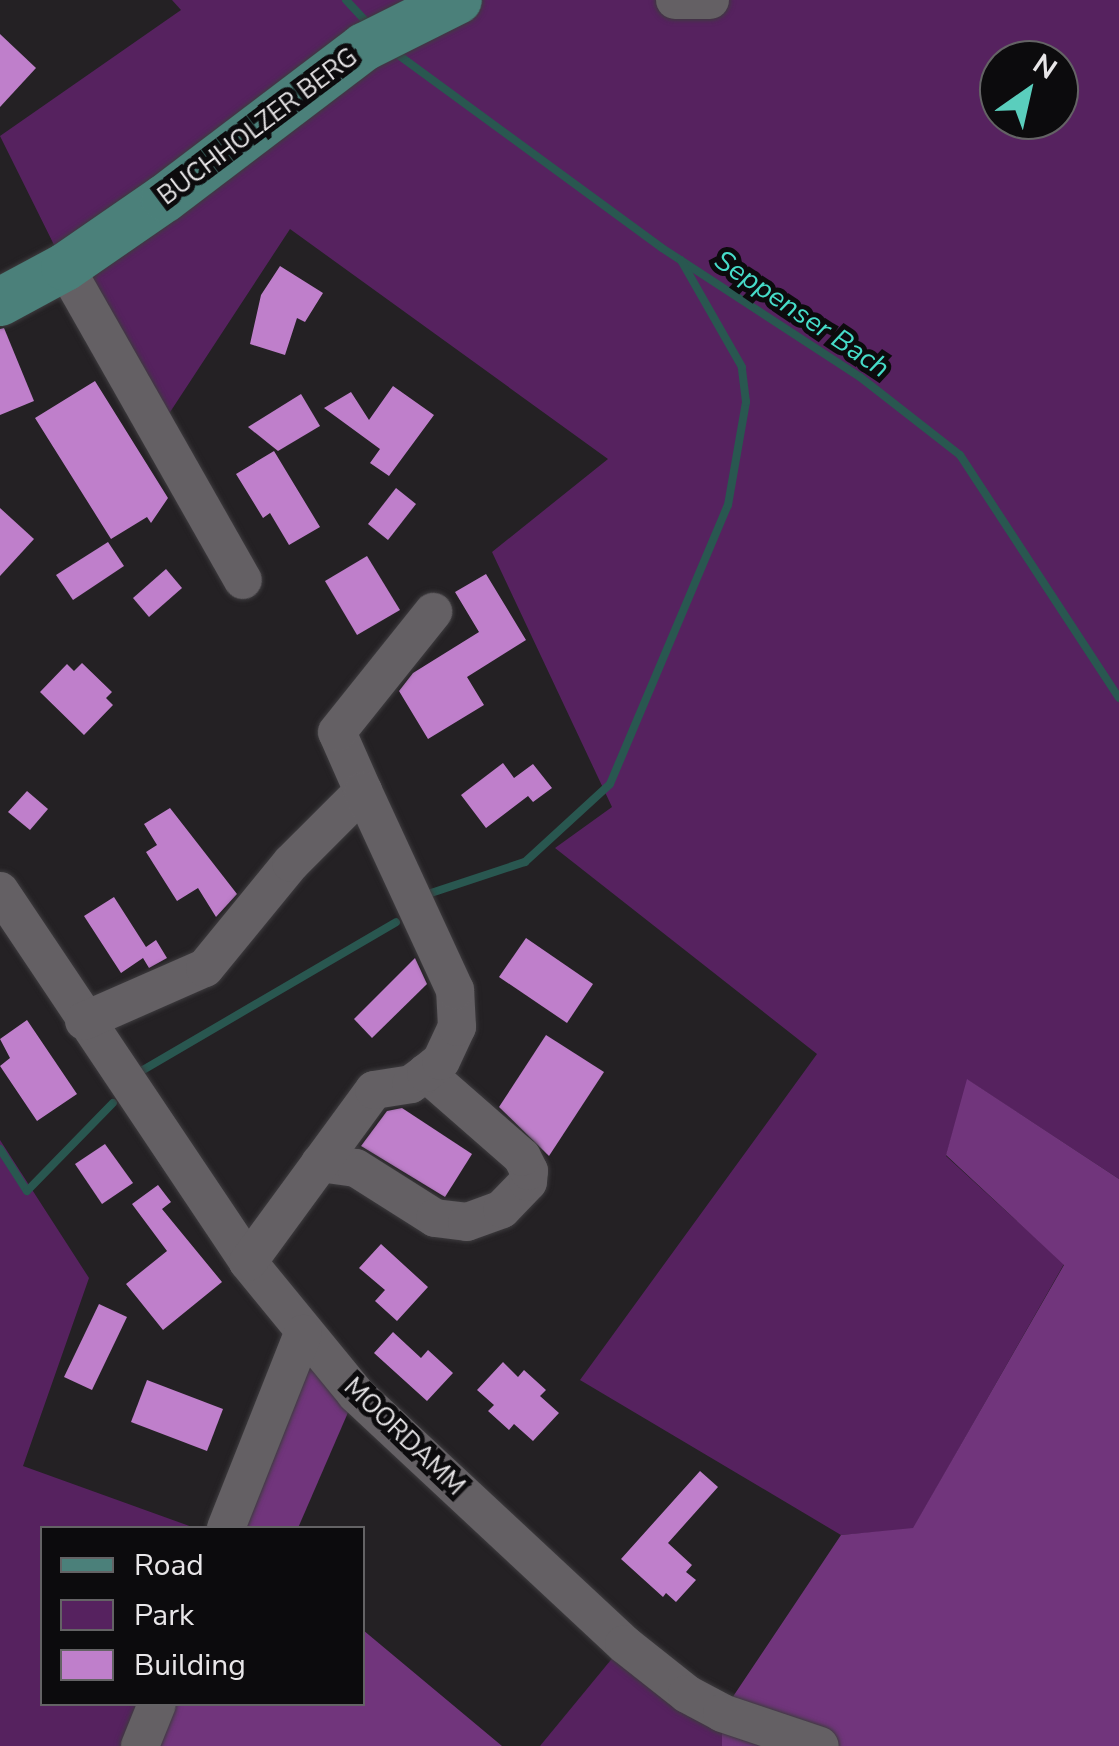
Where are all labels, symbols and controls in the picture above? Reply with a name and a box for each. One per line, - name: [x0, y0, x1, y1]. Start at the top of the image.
- north arrow: [979, 40, 1079, 140]
- street label: BUCHHOLZER BERG: [153, 42, 363, 212]
- text: N: [1025, 45, 1064, 88]
- water label: Seppenser Bach: [708, 243, 896, 385]
- street label: MOORDAMM: [338, 1372, 470, 1502]
- legend: [40, 1526, 365, 1706]
- text: Road: [134, 1545, 204, 1586]
- text: Park: [134, 1595, 194, 1636]
- text: Building: [134, 1645, 246, 1686]

